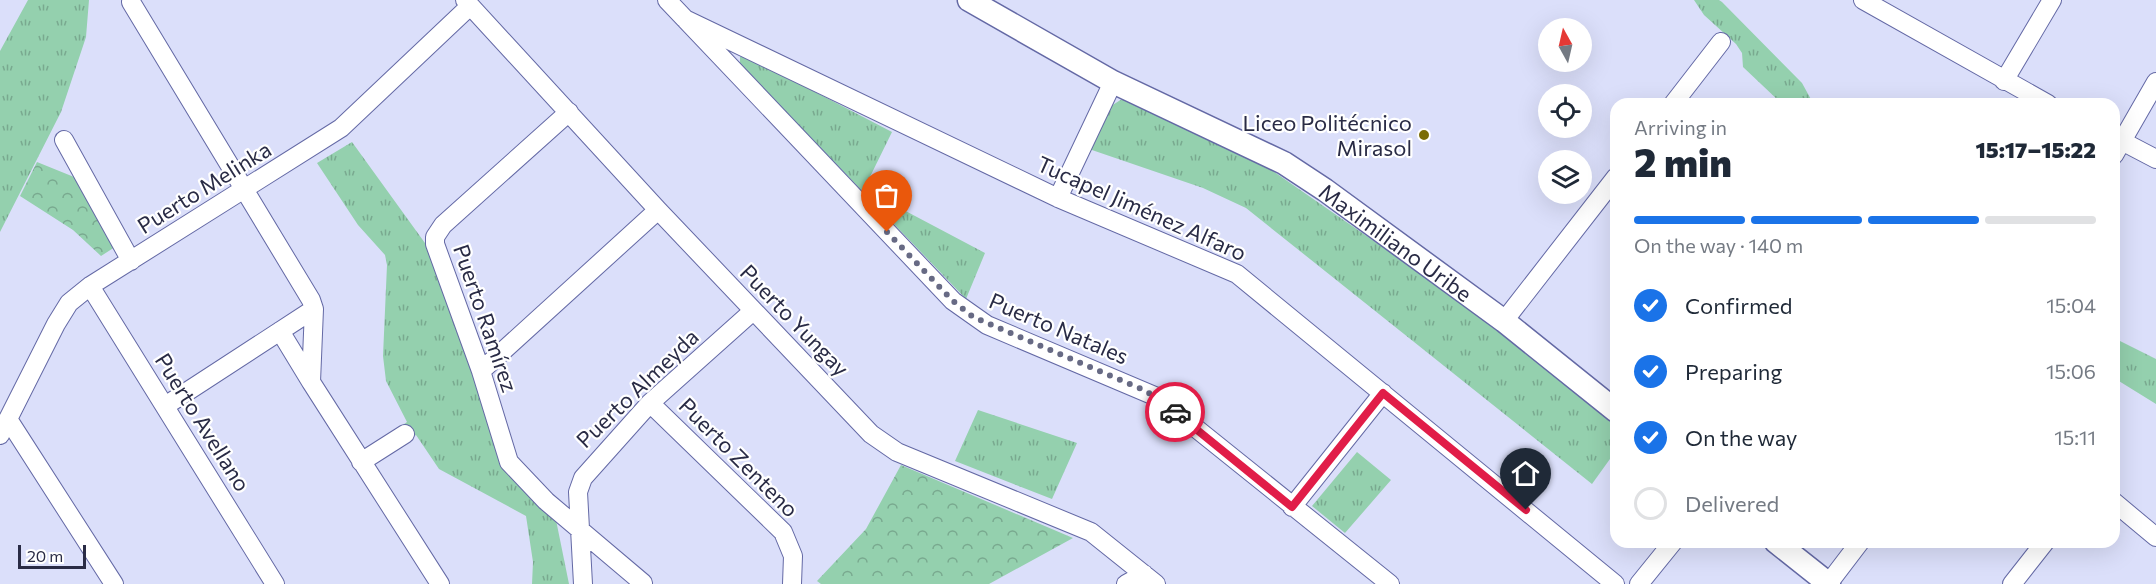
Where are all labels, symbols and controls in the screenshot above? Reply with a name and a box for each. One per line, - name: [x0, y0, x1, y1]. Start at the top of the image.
- north arrow: [1538, 18, 1592, 72]
- map controls: [1538, 18, 1592, 204]
- button: locate: [1538, 84, 1592, 138]
- place label: Liceo Politécnico Mirasol: [1242, 109, 1412, 161]
- text: Arriving in: [1634, 115, 1727, 139]
- marker: Liceo Politécnico Mirasol: [1417, 128, 1431, 142]
- street label: Puerto Melinka: [132, 135, 276, 239]
- text: 15:17–15:22: [1975, 136, 2096, 163]
- text: 2 min: [1634, 137, 1732, 185]
- street label: Tucapel Jiménez Alfaro: [1033, 150, 1251, 266]
- button: layers: [1538, 150, 1592, 204]
- pin: [861, 170, 912, 232]
- street label: Maximiliano Uribe: [1314, 177, 1478, 307]
- icon: bag: [870, 179, 903, 212]
- text: On the way · 140 m: [1634, 233, 1803, 257]
- street label: Puerto Ramírez: [448, 240, 524, 396]
- street label: Puerto Yungay: [735, 258, 855, 382]
- street label: Puerto Natales: [985, 287, 1133, 369]
- icon: check: [1634, 289, 1667, 322]
- text: Confirmed: [1685, 292, 1792, 319]
- text: 15:04: [2046, 293, 2096, 317]
- street label: Puerto Almeyda: [570, 323, 704, 453]
- street label: Puerto Avellano: [150, 348, 256, 496]
- icon: check: [1634, 355, 1667, 388]
- text: Preparing: [1685, 358, 1782, 385]
- text: 15:06: [2046, 359, 2096, 383]
- courier: [1145, 382, 1205, 442]
- street label: Puerto Zenteno: [674, 392, 804, 522]
- icon: car: [1159, 396, 1192, 429]
- icon: check: [1634, 421, 1667, 454]
- text: On the way: [1685, 424, 1797, 451]
- text: 15:11: [2054, 425, 2096, 449]
- pin: [1500, 448, 1551, 510]
- icon: home: [1509, 457, 1542, 490]
- text: Delivered: [1685, 490, 1779, 517]
- scale bar: [18, 542, 86, 570]
- text: 20 m: [27, 546, 63, 565]

